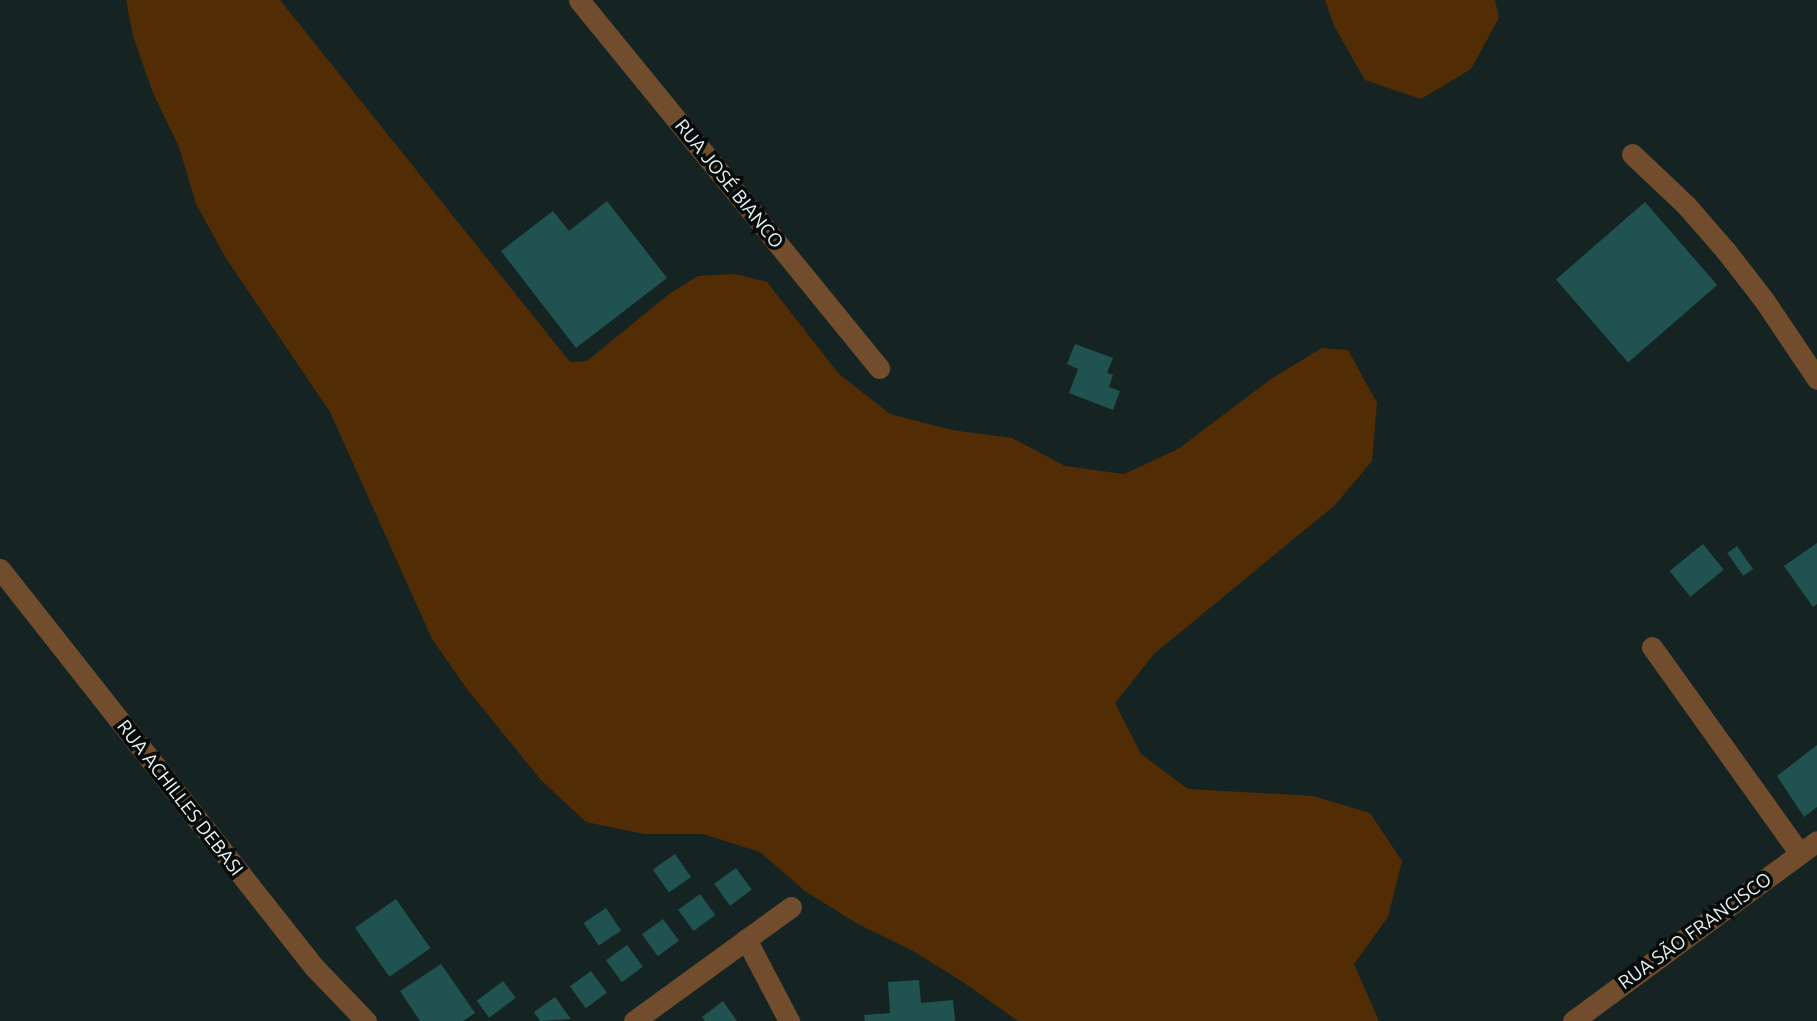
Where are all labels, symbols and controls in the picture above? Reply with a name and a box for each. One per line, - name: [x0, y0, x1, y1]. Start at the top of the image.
- street label: RUA JOSÉ BIANCO: [670, 115, 788, 253]
- street label: RUA ACHILLES DEBASI: [112, 716, 248, 880]
- street label: RUA SÃO FRANCISCO: [1614, 868, 1776, 994]

